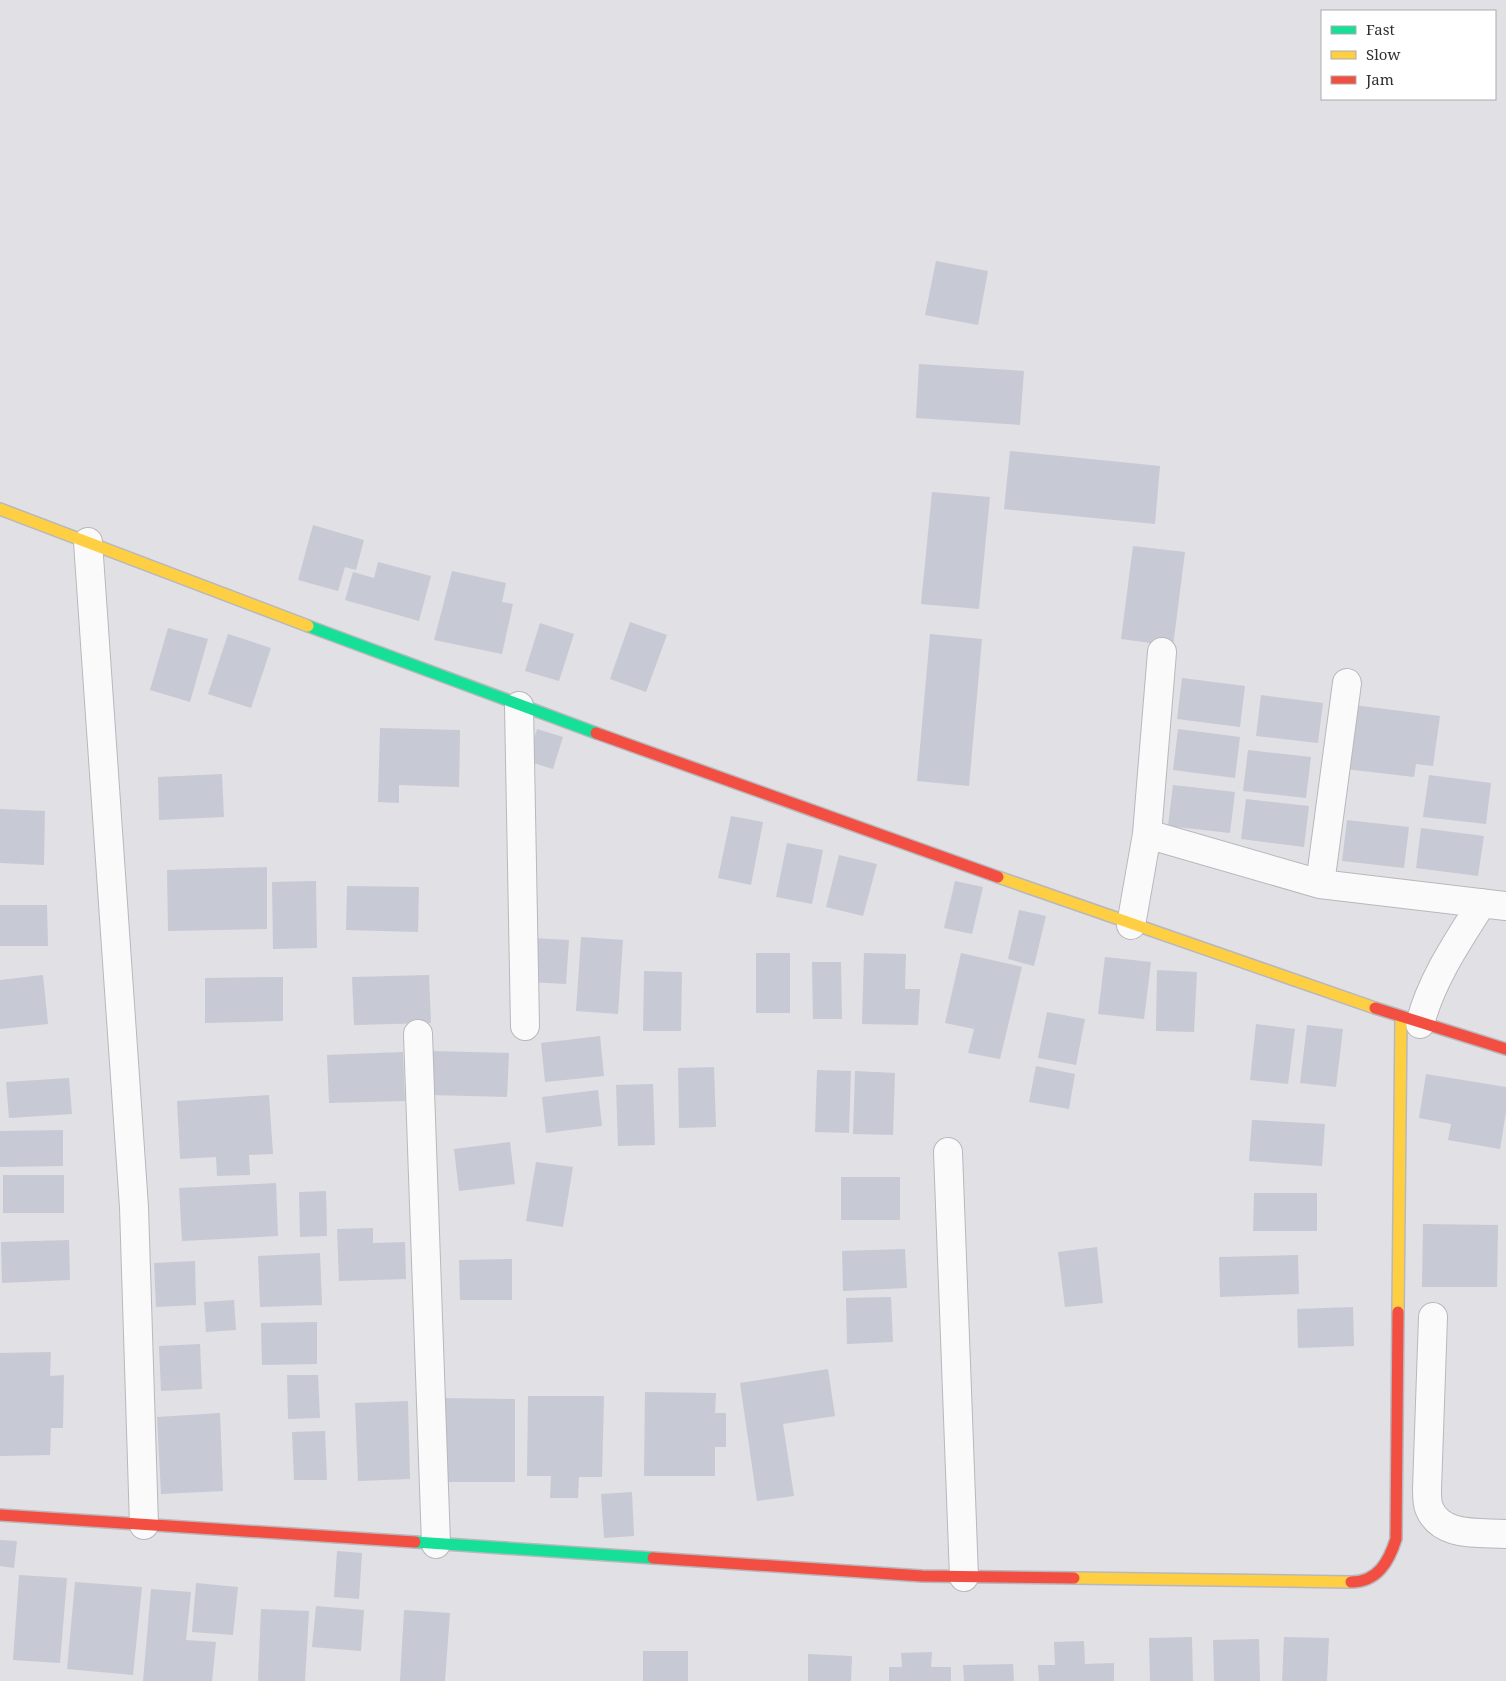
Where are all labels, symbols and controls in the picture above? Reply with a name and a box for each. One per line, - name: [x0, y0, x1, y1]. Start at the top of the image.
- legend: [1321, 10, 1496, 100]
- text: Fast: [1366, 19, 1395, 39]
- text: Slow: [1366, 44, 1400, 64]
- text: Jam: [1365, 69, 1394, 89]

